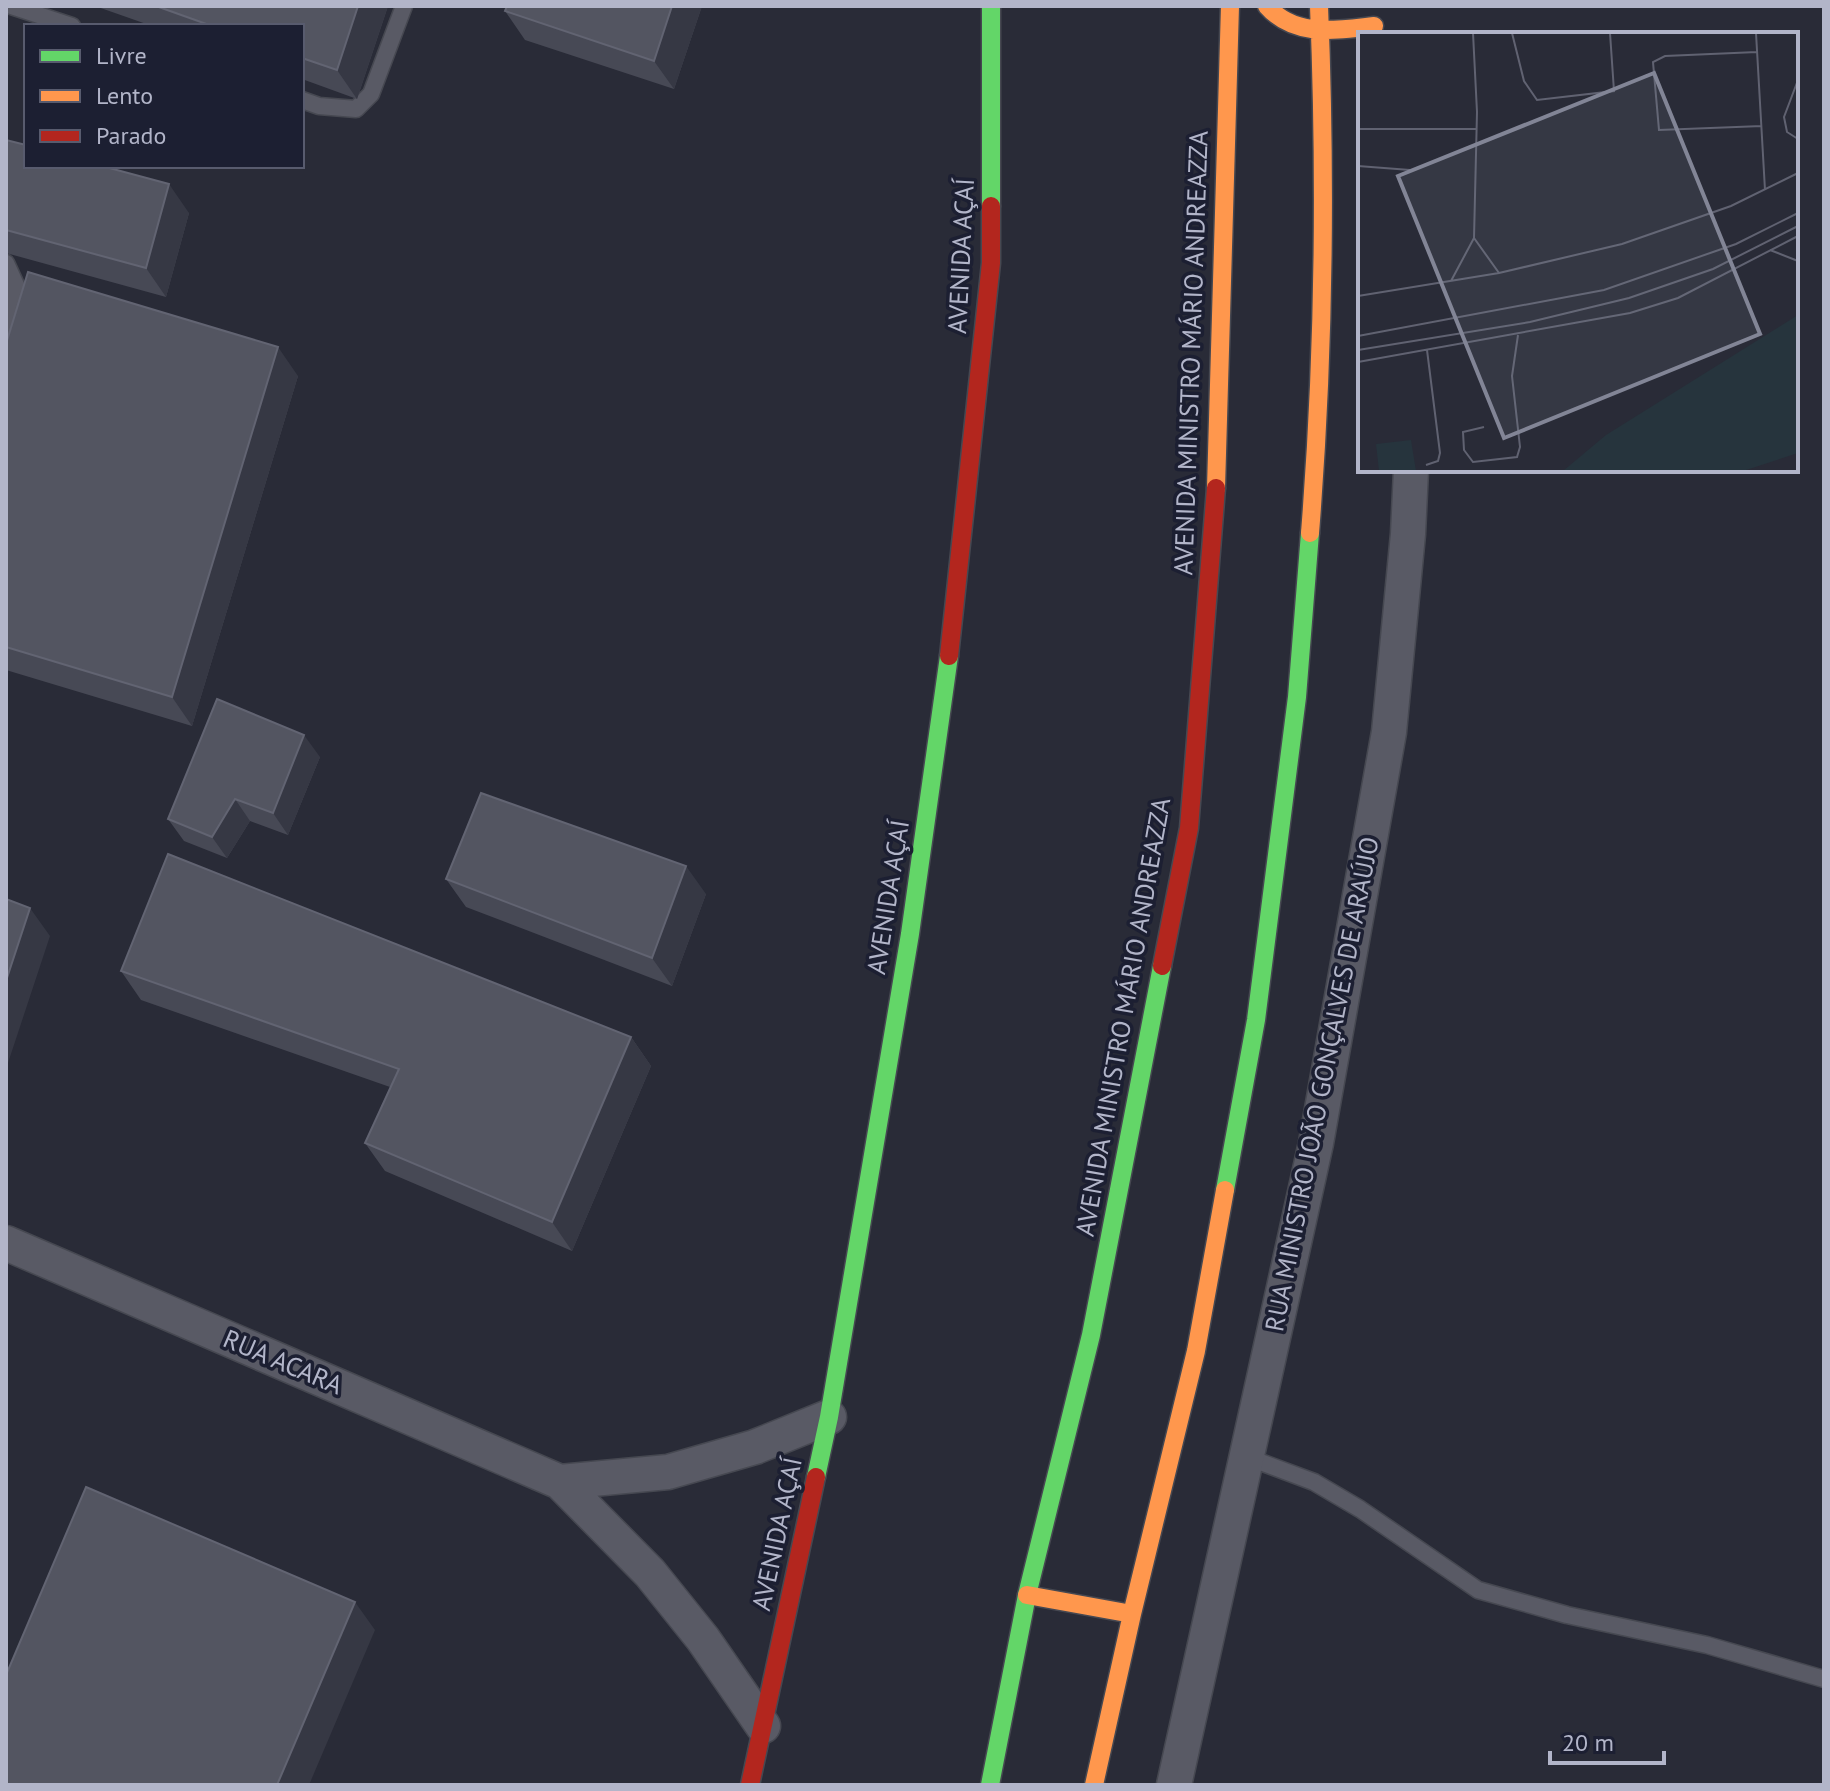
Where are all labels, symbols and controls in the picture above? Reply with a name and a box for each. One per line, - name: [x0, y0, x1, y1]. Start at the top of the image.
- legend: [24, 24, 304, 168]
- inset map: [1358, 32, 1798, 472]
- text: Livre: [96, 40, 147, 71]
- text: Lento: [96, 80, 153, 111]
- text: Parado: [96, 120, 166, 151]
- street label: AVENIDA MINISTRO MÁRIO ANDREAZZA: [1166, 130, 1215, 576]
- street label: AVENIDA AÇAÍ: [940, 177, 981, 335]
- street label: AVENIDA MINISTRO MÁRIO ANDREAZZA: [1068, 795, 1177, 1239]
- street label: AVENIDA AÇAÍ: [859, 817, 916, 976]
- street label: RUA MINISTRO JOÃO GONÇALVES DE ARAÚJO: [1257, 834, 1386, 1334]
- street label: RUA ACARA: [218, 1322, 348, 1401]
- street label: AVENIDA AÇAÍ: [744, 1454, 809, 1614]
- scale bar: [1550, 1715, 1664, 1765]
- text: 20 m: [1562, 1727, 1614, 1758]

